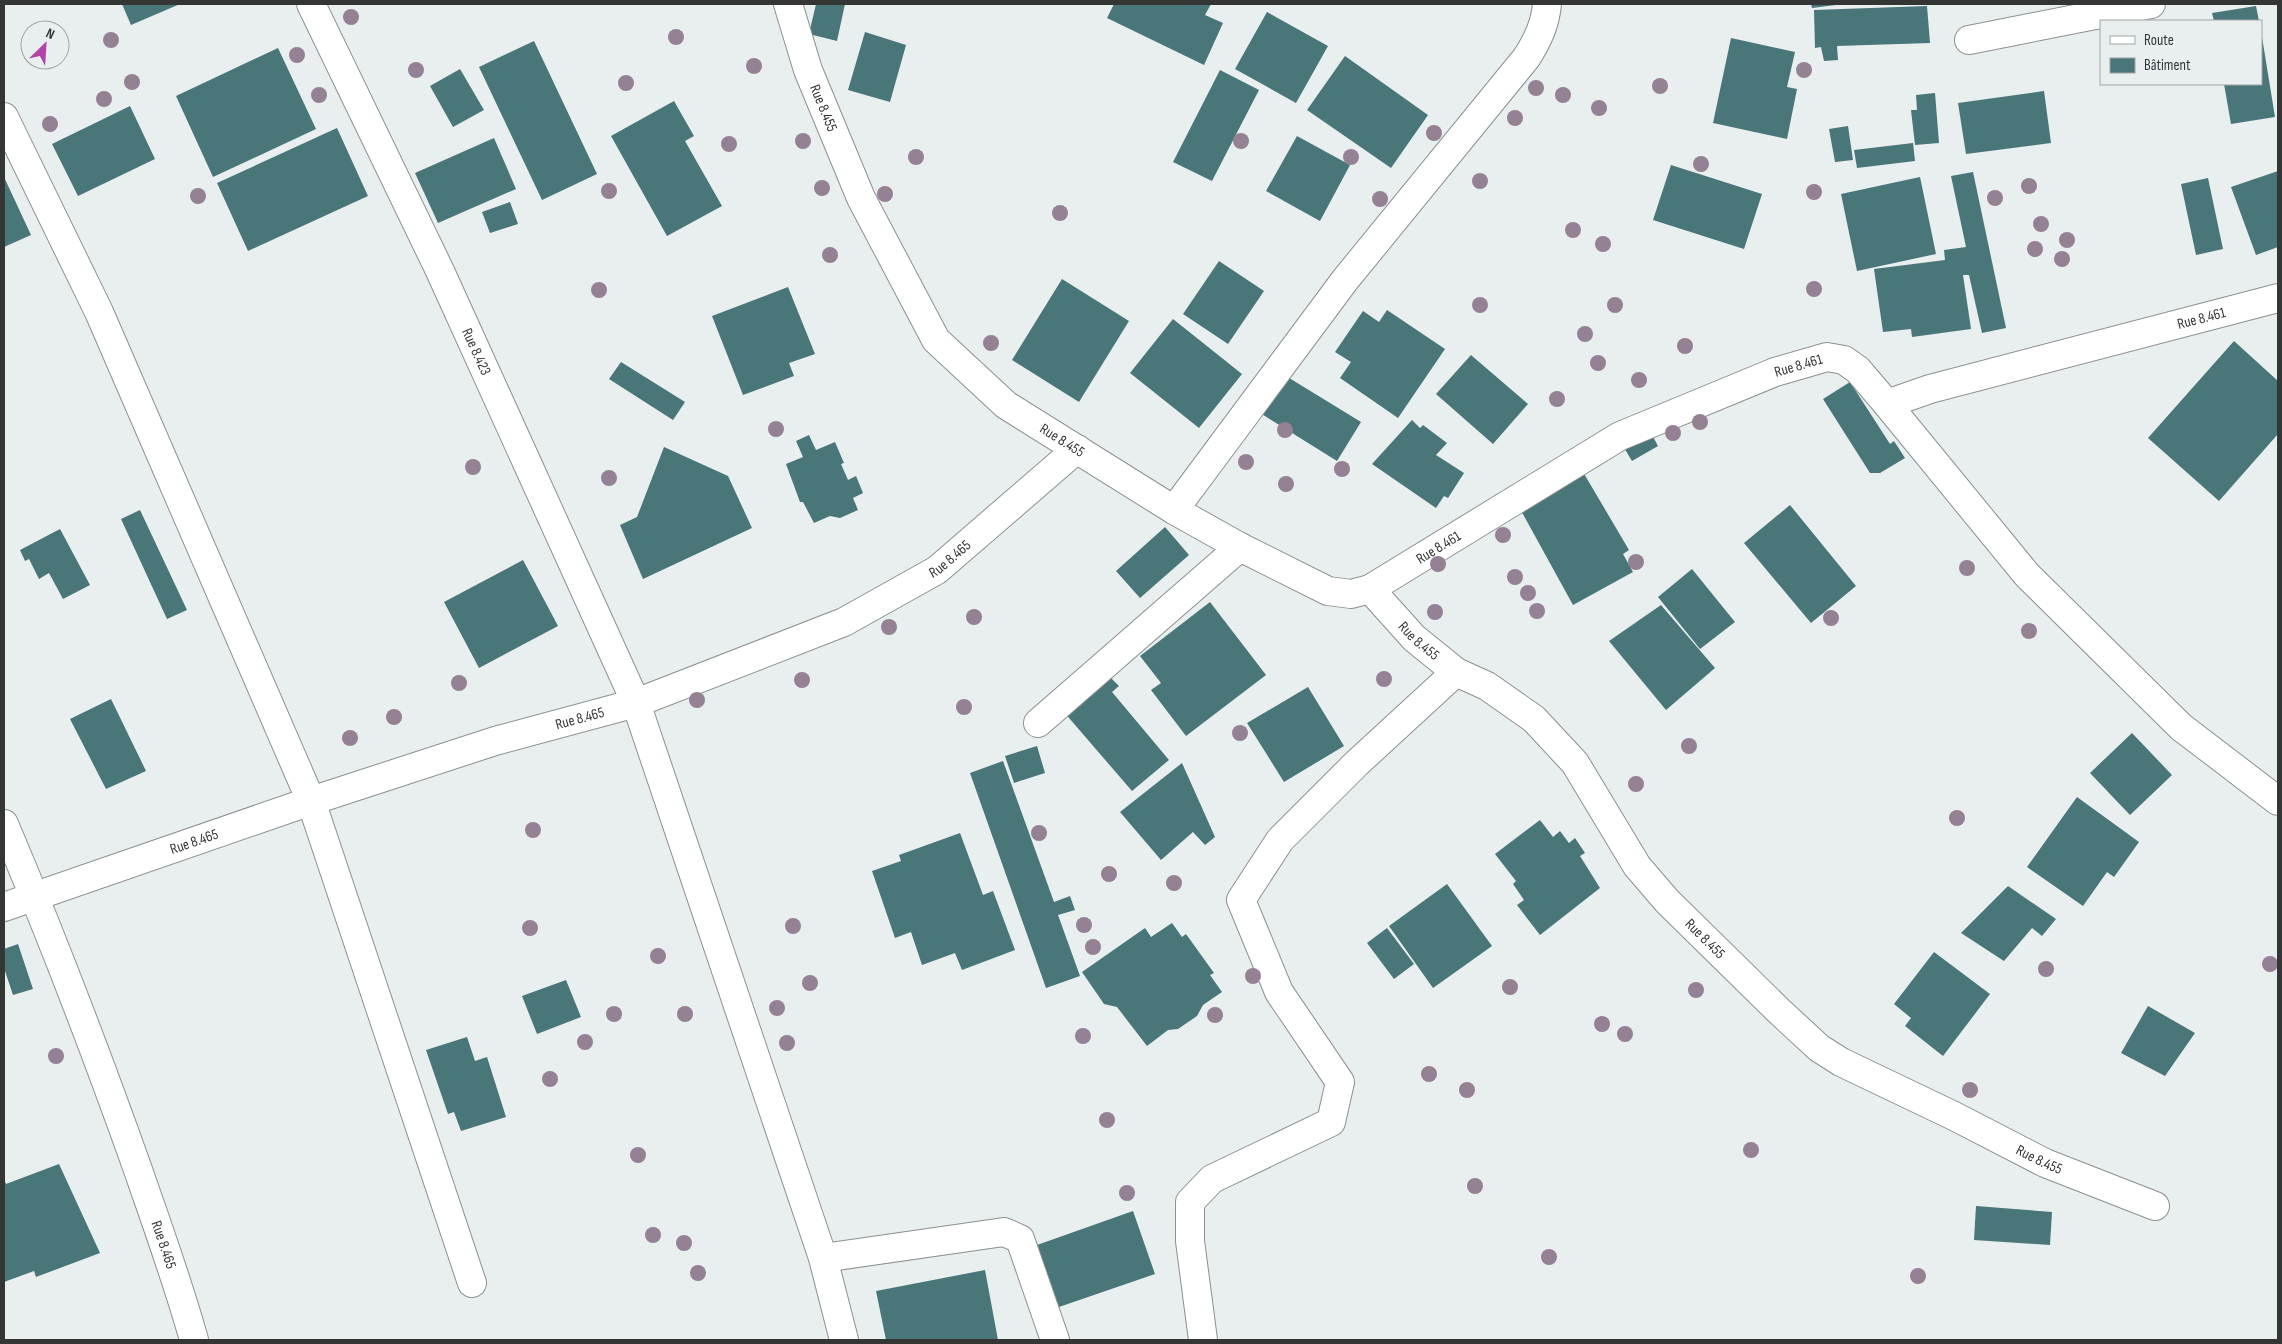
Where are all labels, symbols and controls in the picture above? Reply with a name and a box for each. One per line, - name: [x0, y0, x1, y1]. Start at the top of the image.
- north arrow: [20, 20, 70, 70]
- legend: [2100, 20, 2262, 85]
- text: N: [43, 24, 57, 43]
- text: Route: [2144, 31, 2174, 50]
- text: Bâtiment: [2144, 56, 2191, 75]
- street label: Rue 8.455: [805, 82, 841, 135]
- street label: Rue 8.461: [2175, 303, 2228, 334]
- street label: Rue 8.423: [457, 325, 495, 378]
- street label: Rue 8.461: [1772, 350, 1825, 382]
- street label: Rue 8.455: [1036, 419, 1088, 462]
- street label: Rue 8.461: [1413, 526, 1465, 569]
- street label: Rue 8.465: [926, 536, 975, 583]
- street label: Rue 8.455: [1394, 618, 1443, 665]
- street label: Rue 8.465: [553, 703, 606, 734]
- street label: Rue 8.465: [168, 825, 221, 859]
- street label: Rue 8.455: [1681, 915, 1729, 963]
- street label: Rue 8.455: [2013, 1141, 2065, 1179]
- street label: Rue 8.465: [146, 1218, 180, 1271]

